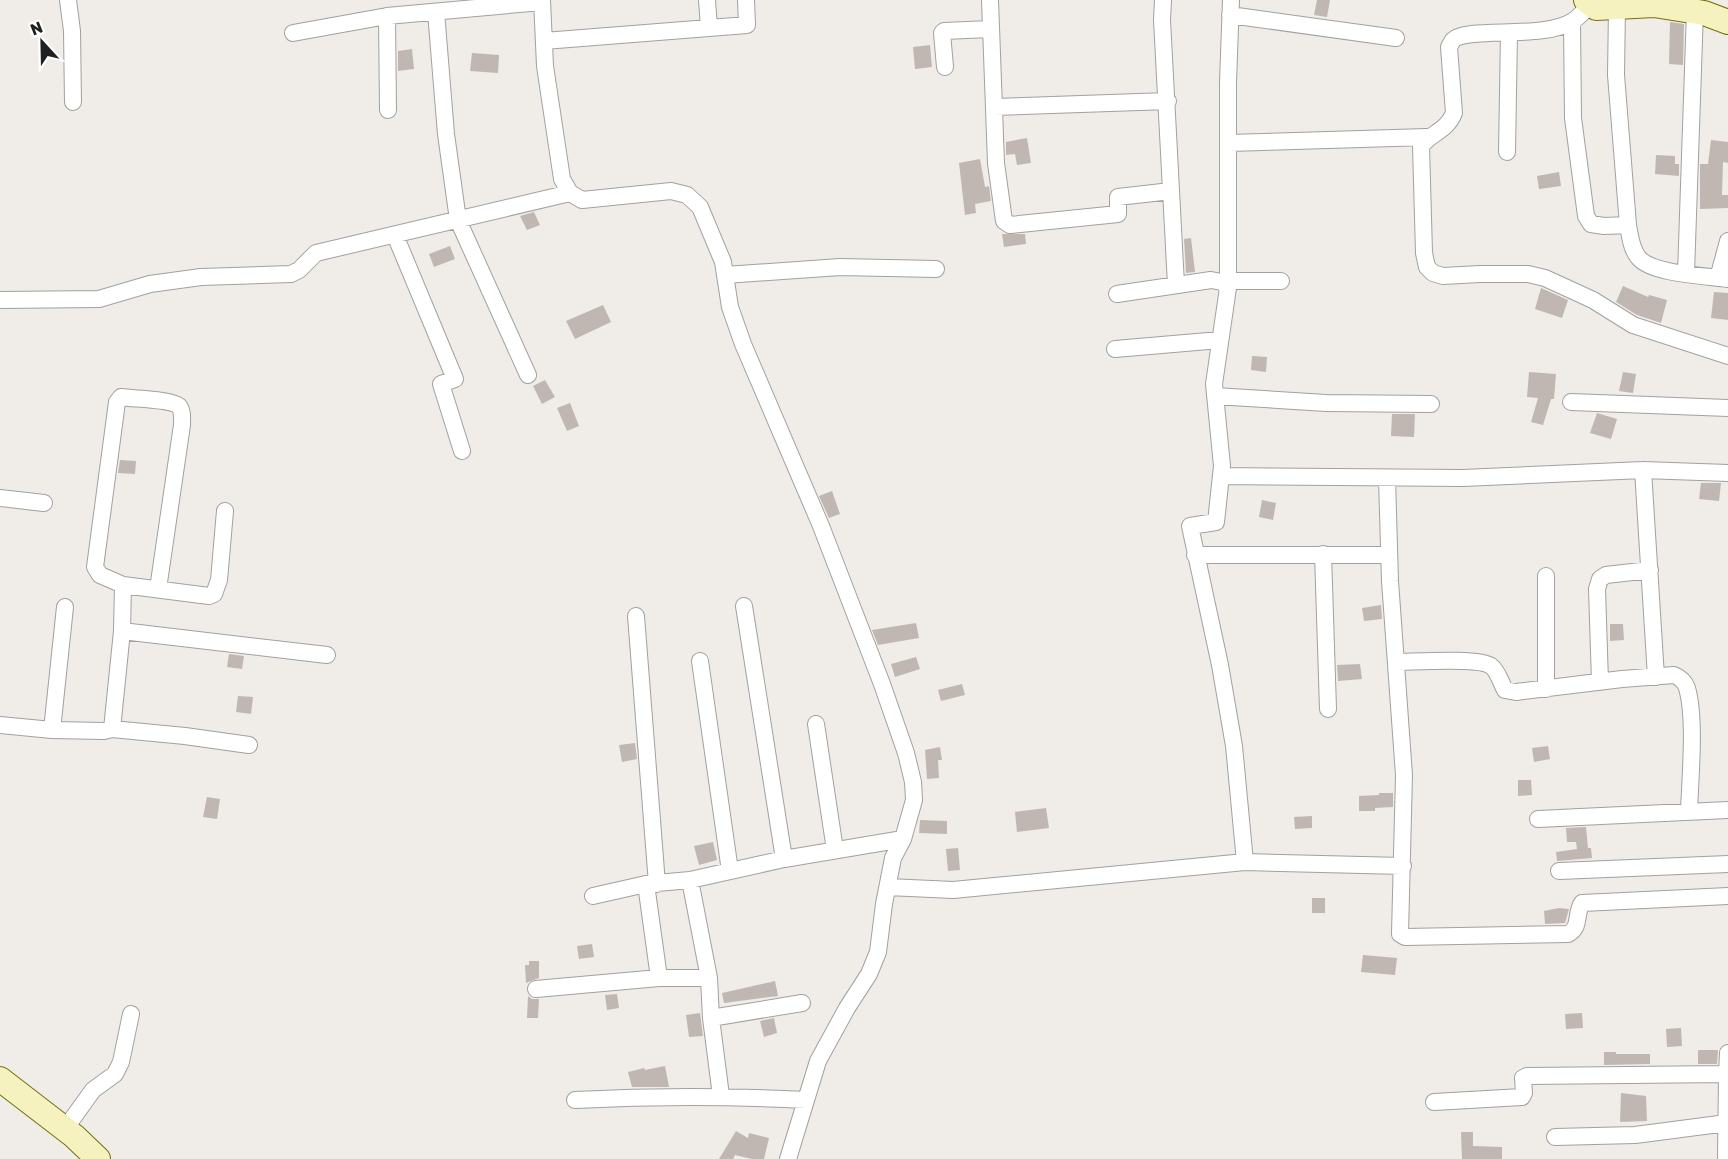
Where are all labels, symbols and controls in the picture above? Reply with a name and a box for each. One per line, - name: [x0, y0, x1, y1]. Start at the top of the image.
- north arrow: [12, 12, 72, 72]
- text: N: [28, 18, 45, 40]

